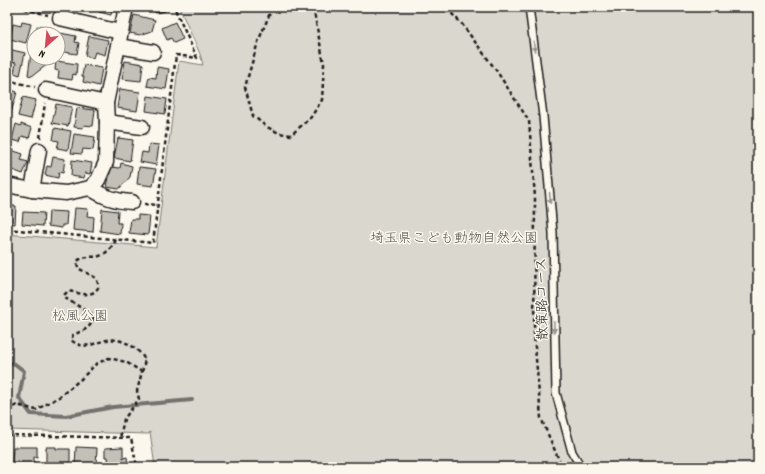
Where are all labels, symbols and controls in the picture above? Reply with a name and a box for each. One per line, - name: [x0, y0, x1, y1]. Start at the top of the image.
- north arrow: [26, 26, 66, 66]
- one-way arrow: [531, 40, 537, 52]
- text: N: [36, 45, 48, 61]
- one-way arrow: [546, 191, 553, 204]
- park label: 埼玉県こども動物自然公園: [370, 229, 538, 249]
- street label: 散策路コース: [532, 257, 554, 341]
- park label: 松風公園: [52, 307, 108, 327]
- one-way arrow: [551, 321, 557, 334]

